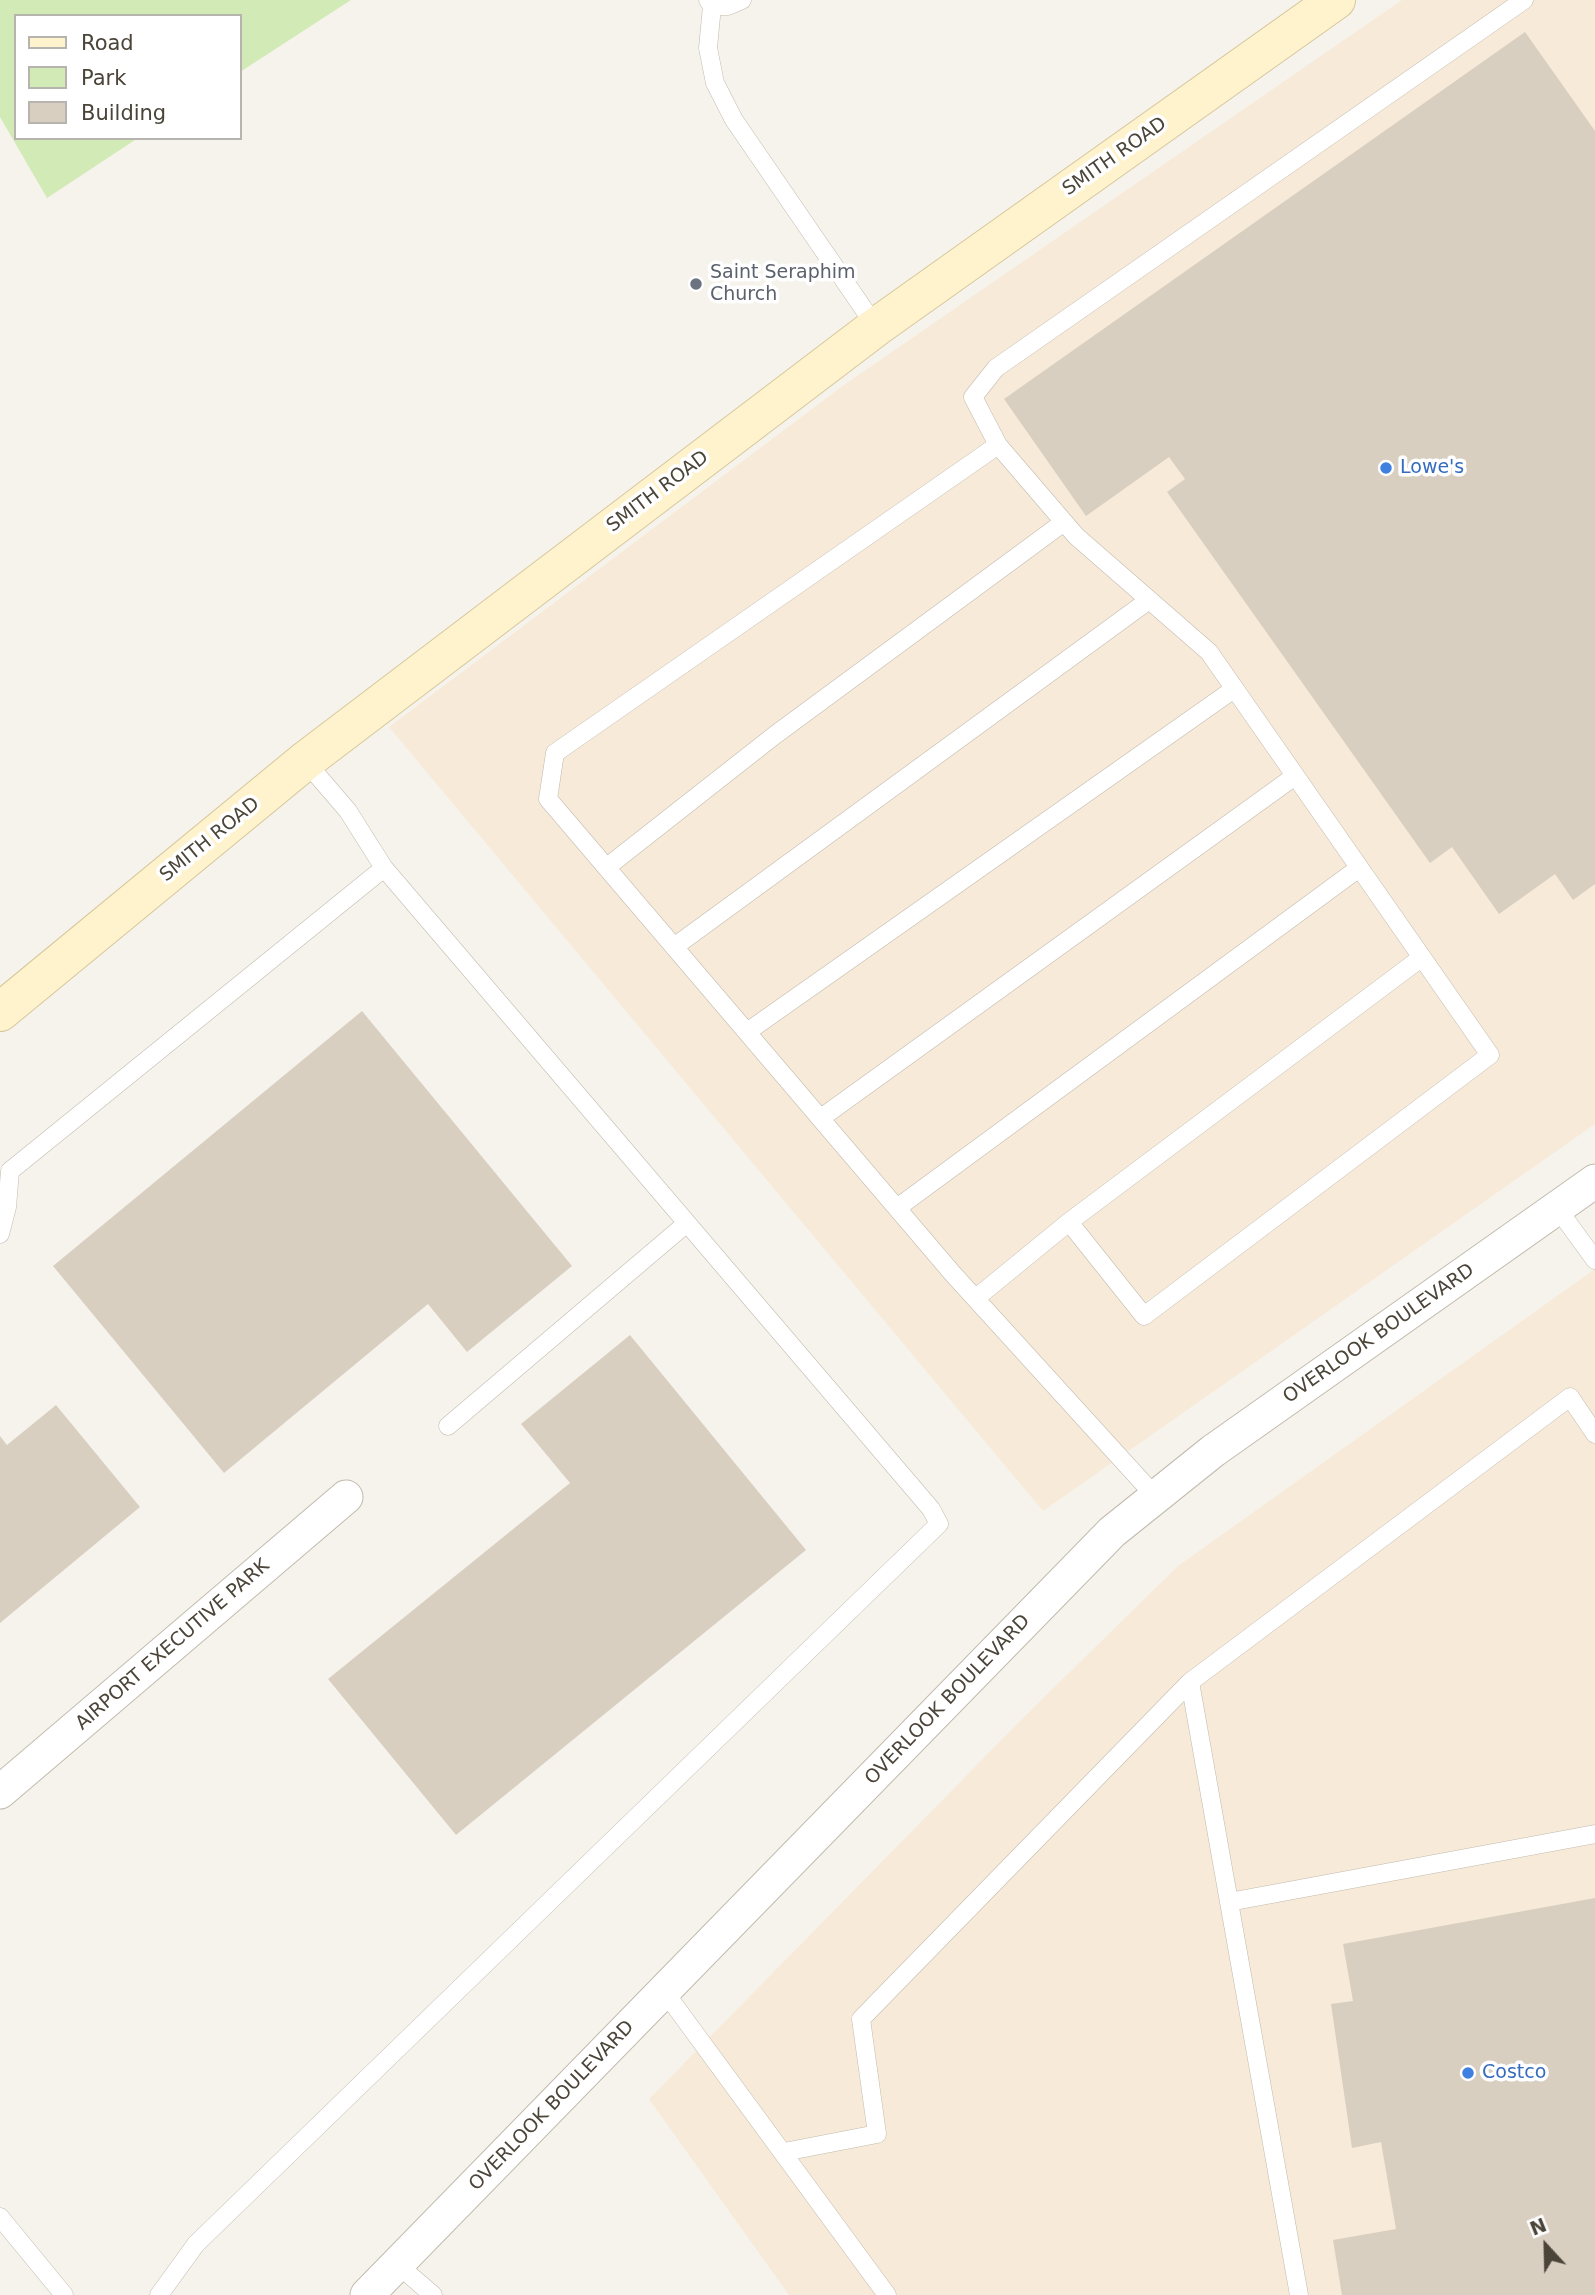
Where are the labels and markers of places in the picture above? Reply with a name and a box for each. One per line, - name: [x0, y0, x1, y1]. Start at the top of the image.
- place label: Saint Seraphim Church: [710, 262, 856, 306]
- marker: Saint Seraphim Church: [688, 276, 704, 292]
- place label: Lowe's: [1400, 457, 1464, 479]
- marker: Lowe's: [1378, 460, 1394, 476]
- place label: Costco: [1482, 2062, 1546, 2084]
- marker: Costco: [1460, 2065, 1476, 2081]

